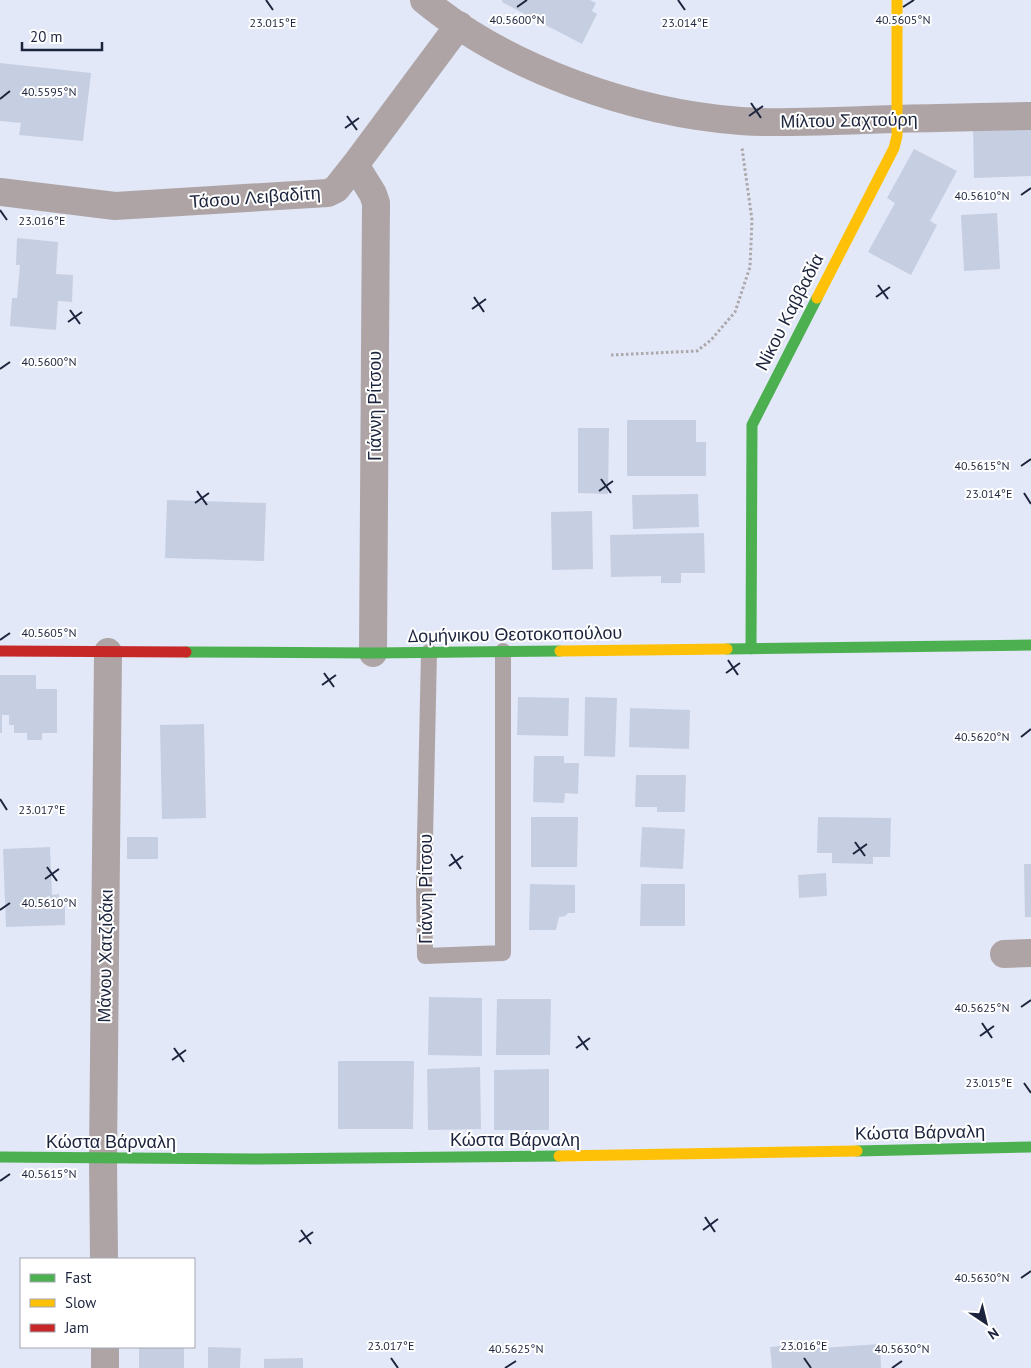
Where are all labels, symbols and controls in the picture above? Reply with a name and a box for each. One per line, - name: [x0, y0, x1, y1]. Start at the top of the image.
- text: 40.5600°N: [490, 12, 544, 27]
- text: 40.5605°N: [876, 12, 930, 27]
- text: 23.015°E: [250, 15, 296, 30]
- text: 23.014°E: [662, 15, 708, 30]
- scale bar: [22, 20, 102, 52]
- text: 20 m: [30, 27, 63, 46]
- text: 40.5595°N: [22, 84, 76, 99]
- street label: Μίλτου Σαχτούρη: [780, 107, 918, 133]
- street label: Τάσου Λειβαδίτη: [189, 181, 321, 213]
- text: 40.5610°N: [955, 188, 1009, 203]
- text: 23.016°E: [19, 213, 65, 228]
- street label: Νίκου Καββαδία: [750, 250, 828, 374]
- street label: Γιάννη Ρίτσου: [363, 351, 386, 461]
- text: 40.5600°N: [22, 354, 76, 369]
- text: 40.5615°N: [955, 458, 1009, 473]
- text: 23.014°E: [966, 486, 1012, 501]
- street label: Δομήνικου Θεοτοκοπούλου: [408, 621, 622, 647]
- text: 40.5605°N: [22, 625, 76, 640]
- text: 40.5620°N: [955, 729, 1009, 744]
- text: 23.017°E: [19, 802, 65, 817]
- street label: Γιάννη Ρίτσου: [414, 834, 437, 944]
- street label: Μάνου Χατζιδάκι: [92, 889, 118, 1023]
- text: 40.5610°N: [22, 895, 76, 910]
- text: 40.5625°N: [955, 1000, 1009, 1015]
- text: 23.015°E: [966, 1075, 1012, 1090]
- street label: Κώστα Βάρναλη: [855, 1119, 985, 1145]
- street label: Κώστα Βάρναλη: [450, 1128, 580, 1151]
- street label: Κώστα Βάρναλη: [46, 1130, 176, 1153]
- text: 40.5615°N: [22, 1166, 76, 1181]
- legend: [20, 1258, 195, 1348]
- text: Fast: [65, 1268, 92, 1287]
- text: 40.5630°N: [955, 1270, 1009, 1285]
- text: Slow: [65, 1293, 96, 1312]
- north arrow: [961, 1298, 1011, 1348]
- text: Jam: [64, 1318, 89, 1337]
- text: N: [985, 1324, 1002, 1344]
- text: 23.017°E: [368, 1338, 414, 1353]
- text: 23.016°E: [781, 1338, 827, 1353]
- text: 40.5625°N: [489, 1341, 543, 1356]
- text: 40.5630°N: [875, 1341, 929, 1356]

